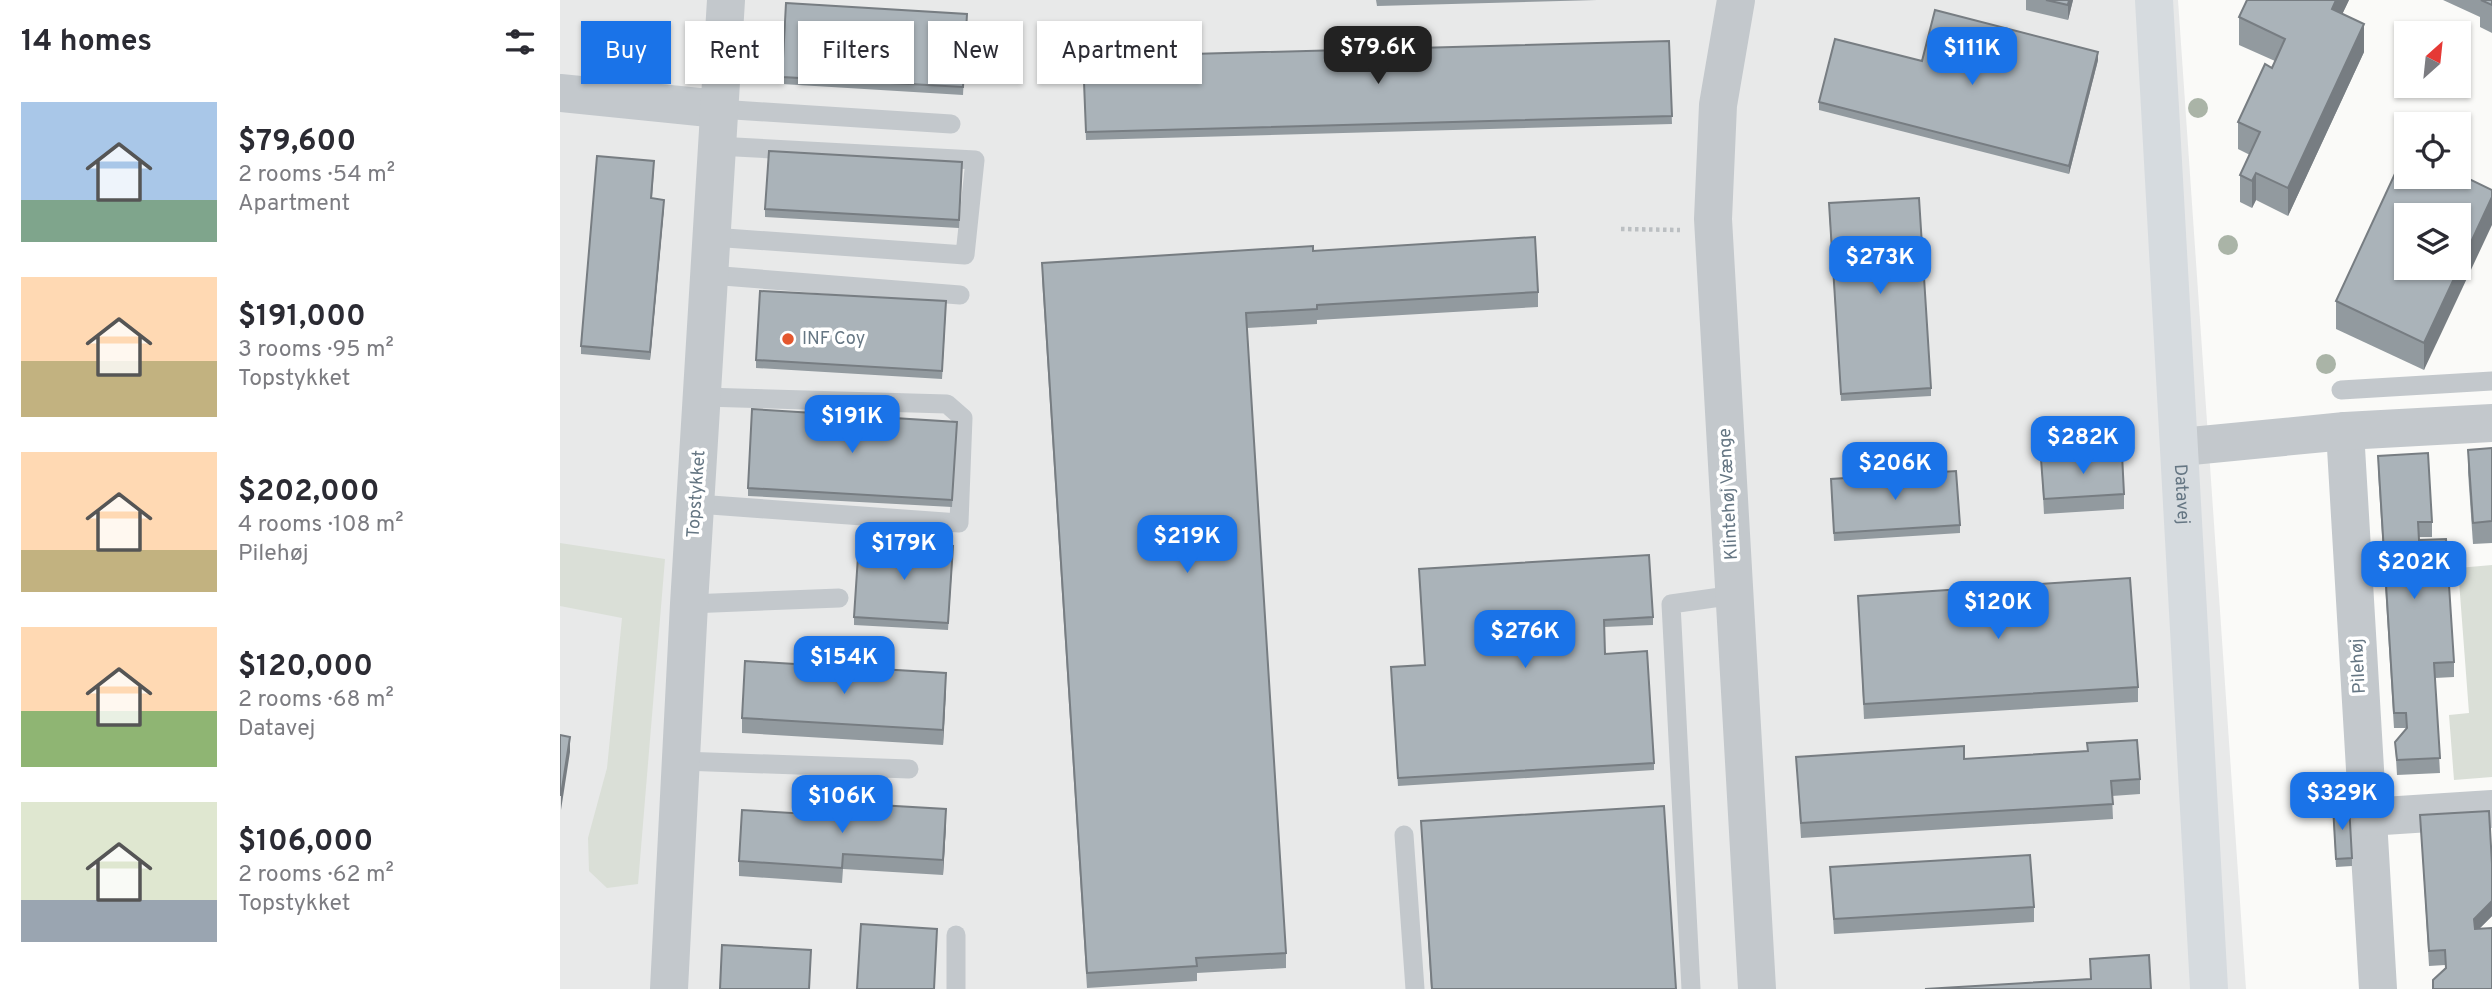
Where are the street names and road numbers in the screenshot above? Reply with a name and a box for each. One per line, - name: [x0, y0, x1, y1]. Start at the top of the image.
- street label: Klintehøj Vænge: [1714, 427, 1744, 561]
- street label: Topstykket: [682, 449, 712, 539]
- street label: Datavej: [2168, 463, 2195, 525]
- street label: Pilehøj: [2346, 638, 2372, 694]

